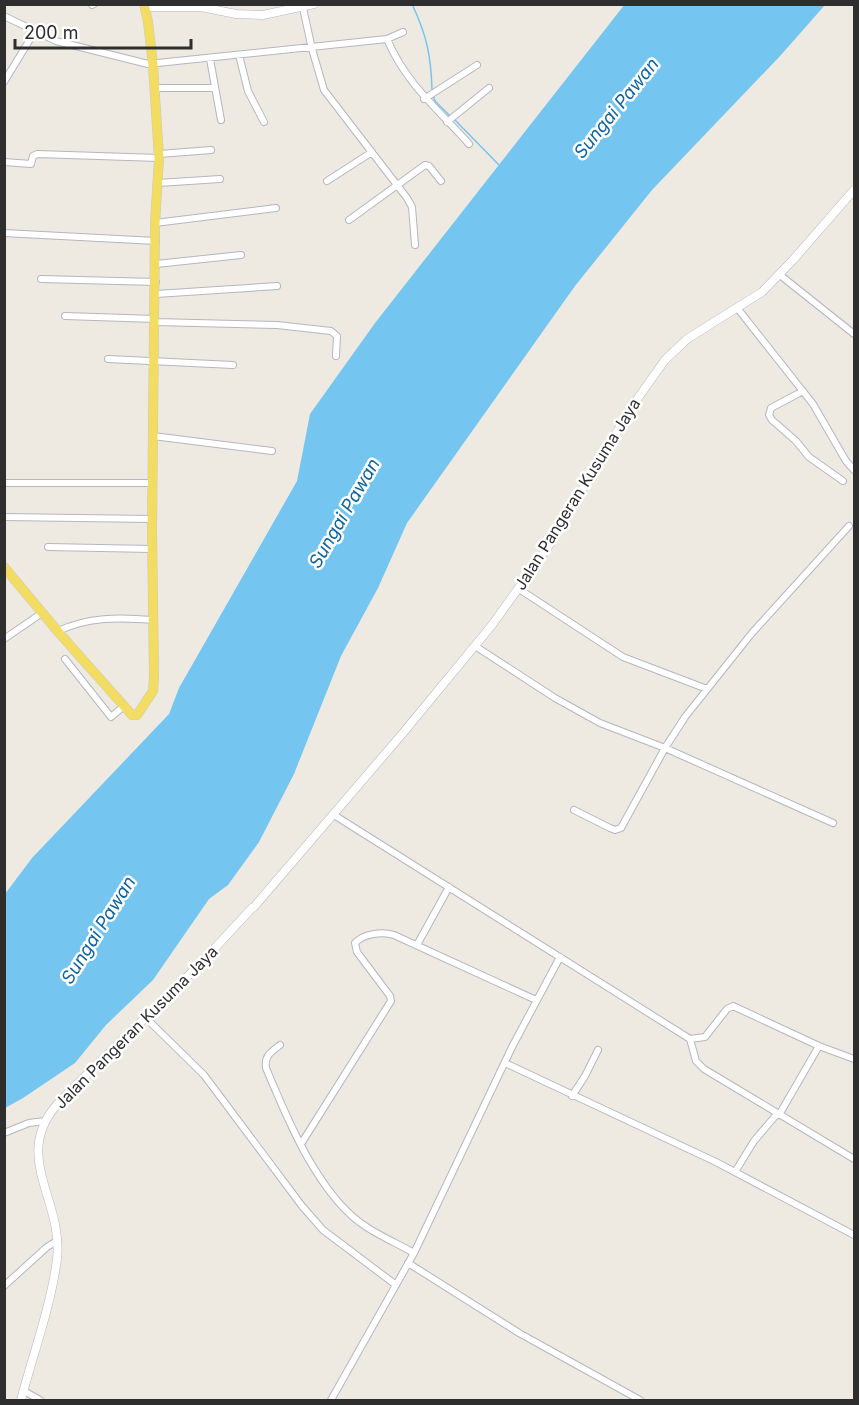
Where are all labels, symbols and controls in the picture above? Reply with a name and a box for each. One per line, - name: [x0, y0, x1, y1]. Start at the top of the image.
- scale bar: [15, 12, 190, 50]
- text: 200 m: [24, 22, 79, 43]
- water label: Sungai Pawan: [569, 54, 663, 162]
- street label: Jalan Pangeran Kusuma Jaya: [510, 394, 644, 594]
- water label: Sungai Pawan: [304, 455, 384, 571]
- water label: Sungai Pawan: [57, 872, 139, 988]
- street label: Jalan Pangeran Kusuma Jaya: [50, 941, 222, 1113]

